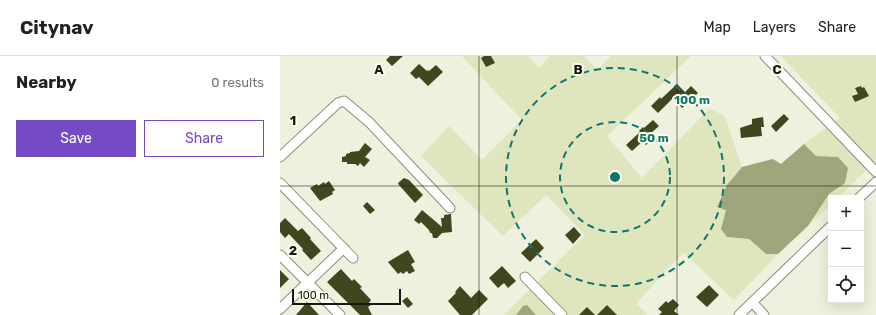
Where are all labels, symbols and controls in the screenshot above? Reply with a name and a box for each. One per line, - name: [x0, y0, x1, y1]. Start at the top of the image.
- text: Citynav: [20, 16, 93, 39]
- text: Map: [704, 19, 731, 36]
- text: Layers: [753, 19, 796, 36]
- text: Share: [818, 19, 856, 36]
- text: A: [374, 62, 384, 77]
- text: B: [573, 62, 583, 77]
- text: C: [772, 62, 782, 77]
- text: Nearby: [16, 72, 77, 92]
- text: 0 results: [211, 75, 264, 90]
- text: 100 m: [674, 93, 710, 107]
- text: 1: [290, 113, 296, 128]
- button: Save: [16, 120, 136, 157]
- button: Share: [144, 120, 264, 157]
- text: 50 m: [639, 131, 669, 145]
- centre of rings: [608, 170, 622, 184]
- map controls: [828, 195, 864, 303]
- button: +: [828, 195, 864, 231]
- button: −: [828, 231, 864, 267]
- text: 2: [289, 243, 297, 258]
- button: locate: [828, 267, 864, 303]
- scale bar: [292, 287, 401, 306]
- text: 100 m: [298, 289, 329, 302]

